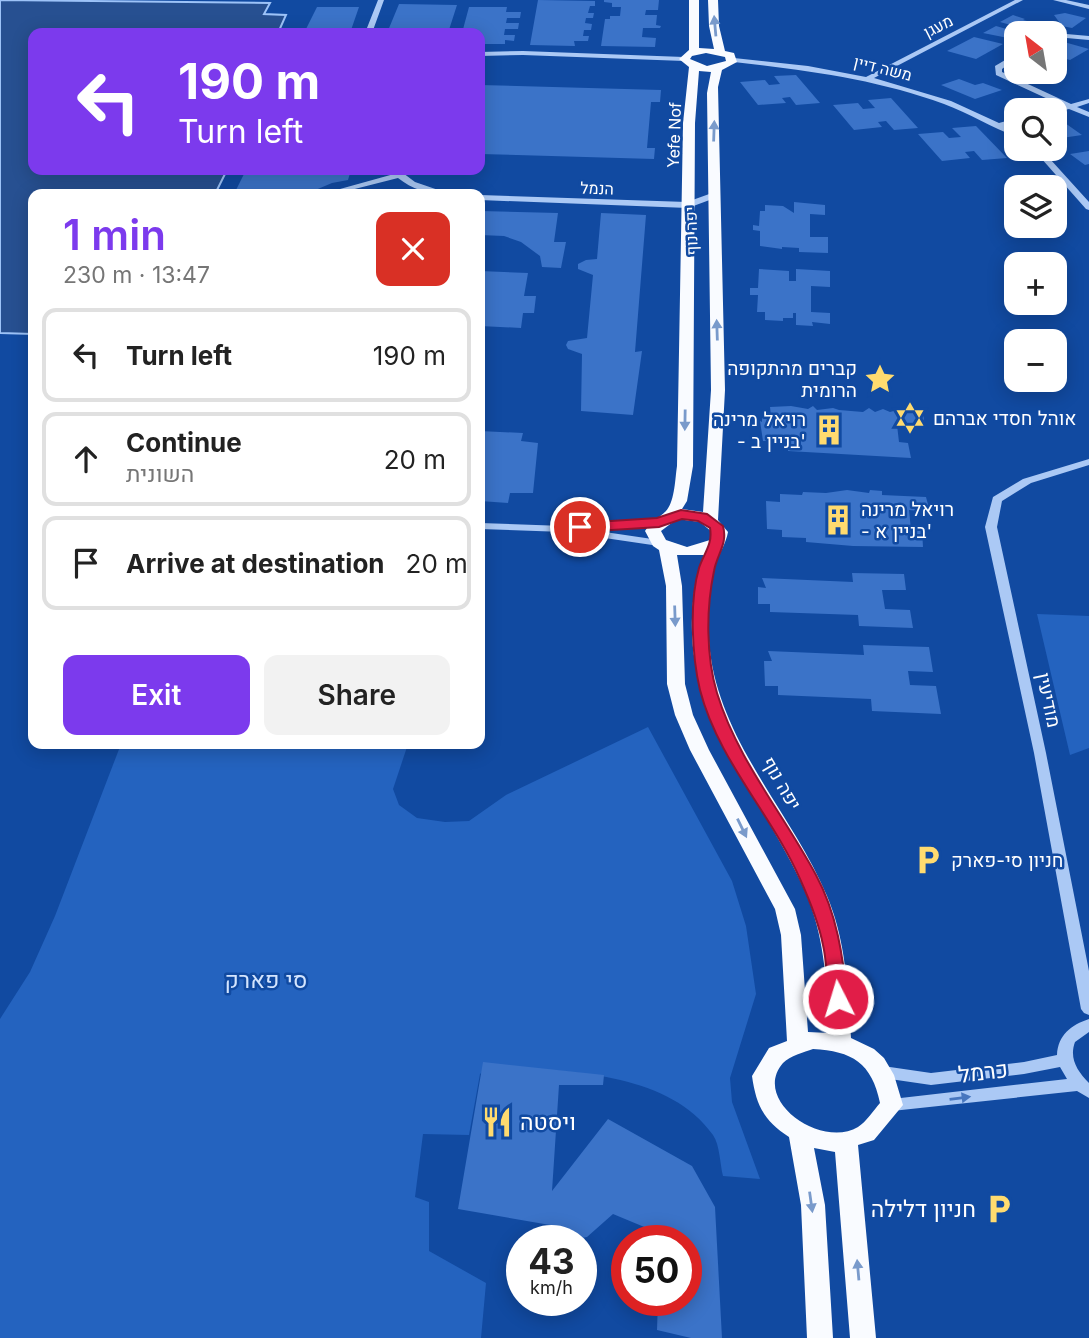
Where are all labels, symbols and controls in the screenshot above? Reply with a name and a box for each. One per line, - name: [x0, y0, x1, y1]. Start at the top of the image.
- street label: מעגן: [920, 10, 956, 42]
- one-way arrow: [709, 15, 720, 37]
- north arrow: [1004, 21, 1068, 84]
- map controls: [1004, 21, 1067, 392]
- street label: משה דיין: [852, 51, 914, 85]
- text: 190 m: [178, 52, 320, 111]
- icon: left: [63, 56, 154, 147]
- button: search: [1004, 98, 1067, 161]
- street label: Yefe Nof: [663, 102, 685, 168]
- text: Turn left: [178, 112, 303, 151]
- one-way arrow: [708, 120, 720, 142]
- button: layers: [1004, 175, 1067, 238]
- street label: הנמל: [580, 177, 614, 199]
- street label: יפה נוף: [680, 206, 702, 256]
- text: 1 min: [63, 209, 166, 260]
- button: close: [376, 212, 450, 286]
- button: +: [1004, 252, 1067, 315]
- text: 230 m · 13:47: [63, 261, 210, 289]
- one-way arrow: [711, 319, 722, 341]
- button: −: [1004, 329, 1067, 392]
- icon: left: [67, 336, 105, 374]
- text: Turn left: [126, 340, 232, 371]
- text: 190 m: [373, 340, 446, 371]
- place label: קברים מהתקופה הרומית: [727, 357, 857, 402]
- place icon: קברים מהתקופה הרומית: [863, 362, 897, 396]
- synagogue icon: אוהל חסדי אברהם: [893, 401, 927, 435]
- place label: אוהל חסדי אברהם: [933, 407, 1076, 430]
- place label: רויאל מרינה - בניין ב': [713, 408, 806, 453]
- one-way arrow: [679, 409, 691, 431]
- building icon: רויאל מרינה - בניין ב': [812, 413, 846, 447]
- text: Continue: [126, 427, 242, 458]
- icon: ahead: [67, 440, 105, 478]
- text: 20 m: [384, 444, 446, 475]
- text: השונית: [126, 460, 194, 488]
- pin: [550, 497, 610, 557]
- place label: רויאל מרינה - בניין א': [861, 498, 954, 543]
- building icon: רויאל מרינה - בניין א': [821, 503, 855, 537]
- icon: arrive: [561, 508, 599, 546]
- icon: arrive: [67, 544, 105, 582]
- text: Arrive at destination: [126, 548, 385, 579]
- text: 20 m: [406, 548, 468, 579]
- one-way arrow: [669, 605, 680, 627]
- button: Exit: [63, 655, 250, 735]
- button: Share: [264, 655, 450, 735]
- street label: מודיעין: [1031, 671, 1066, 730]
- street label: יפה נוף: [757, 752, 806, 814]
- one-way arrow: [736, 818, 747, 838]
- parking icon: חניון סי-פארק: [911, 843, 945, 877]
- place label: חניון סי-פארק: [951, 849, 1063, 872]
- position arrow: [801, 962, 875, 1036]
- park label: סי פארק: [225, 966, 307, 994]
- street label: כרמל: [956, 1055, 1010, 1089]
- one-way arrow: [949, 1092, 971, 1103]
- restaurant icon: ויסטה: [480, 1105, 514, 1139]
- place label: ויסטה: [520, 1108, 576, 1136]
- one-way arrow: [806, 1191, 817, 1213]
- parking icon: חניון דלילה: [982, 1192, 1016, 1226]
- place label: חניון דלילה: [871, 1195, 976, 1223]
- speed limit sign: 50: [611, 1225, 702, 1316]
- text: 43: [528, 1240, 575, 1282]
- one-way arrow: [852, 1259, 863, 1281]
- text: km/h: [530, 1277, 573, 1298]

